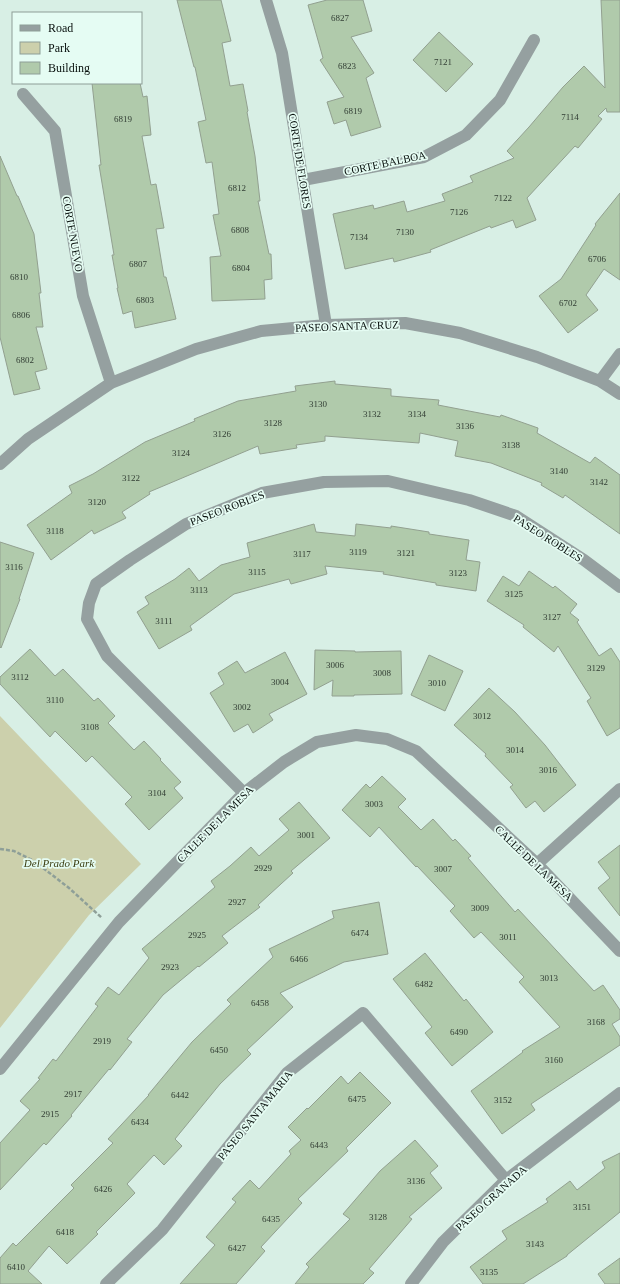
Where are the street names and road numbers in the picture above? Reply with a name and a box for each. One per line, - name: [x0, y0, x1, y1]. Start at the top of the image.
- street label: CORTE DE FLORES: [287, 112, 313, 210]
- street label: CORTE BALBOA: [343, 148, 427, 178]
- street label: CORTE NUEVO: [60, 195, 86, 273]
- street label: PASEO SANTA CRUZ: [295, 318, 399, 334]
- street label: PASEO ROBLES: [188, 488, 266, 528]
- street label: PASEO ROBLES: [511, 512, 585, 564]
- street label: CALLE DE LA MESA: [174, 783, 256, 865]
- street label: CALLE DE LA MESA: [493, 823, 575, 903]
- street label: PASEO SANTA MARIA: [215, 1068, 295, 1162]
- street label: PASEO GRANADA: [453, 1163, 529, 1233]

